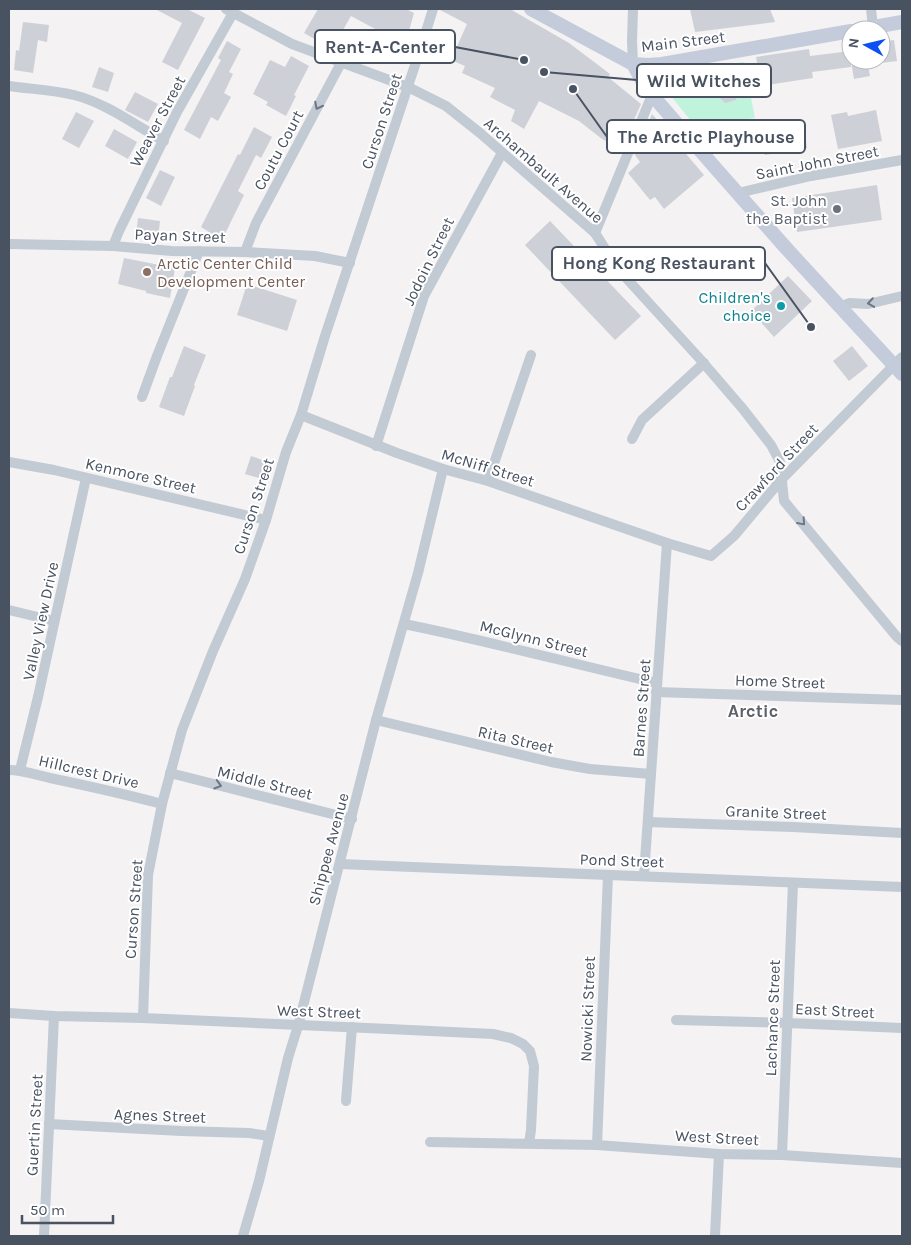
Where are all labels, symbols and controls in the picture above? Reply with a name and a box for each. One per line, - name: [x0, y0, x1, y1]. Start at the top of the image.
- north arrow: [841, 20, 891, 70]
- street label: Main Street: [640, 27, 726, 56]
- callout: Rent-A-Center: [315, 30, 455, 63]
- text: Rent-A-Center: [325, 36, 445, 58]
- text: N: [845, 37, 863, 49]
- callout: Wild Witches: [637, 64, 771, 97]
- text: Wild Witches: [647, 70, 761, 92]
- street label: Curson Street: [357, 71, 406, 172]
- street label: Weaver Street: [125, 72, 189, 170]
- one-way arrow: [314, 101, 324, 110]
- street label: Coutu Court: [249, 107, 307, 193]
- street label: Archambault Avenue: [480, 113, 607, 227]
- callout: The Arctic Playhouse: [607, 120, 805, 153]
- text: The Arctic Playhouse: [617, 126, 795, 148]
- street label: Saint John Street: [754, 141, 880, 184]
- place label: St. John the Baptist: [746, 191, 827, 228]
- marker: St. John the Baptist: [831, 203, 843, 215]
- street label: Jodoin Street: [399, 214, 458, 308]
- street label: Payan Street: [134, 224, 226, 247]
- callout: Hong Kong Restaurant: [552, 247, 765, 280]
- text: Hong Kong Restaurant: [563, 252, 755, 274]
- place label: Arctic Center Child Development Center: [157, 254, 305, 291]
- marker: Arctic Center Child Development Center: [141, 266, 153, 278]
- place label: Children's choice: [699, 288, 771, 325]
- one-way arrow: [867, 297, 875, 307]
- marker: Children's choice: [775, 300, 787, 312]
- street label: Crawford Street: [731, 419, 822, 515]
- street label: McNiff Street: [439, 444, 537, 491]
- street label: Kenmore Street: [84, 454, 198, 497]
- street label: Curson Street: [229, 456, 278, 557]
- one-way arrow: [797, 516, 805, 525]
- street label: Valley View Drive: [19, 560, 62, 682]
- street label: McGlynn Street: [478, 616, 590, 661]
- street label: Barnes Street: [629, 658, 654, 758]
- street label: Home Street: [735, 670, 825, 693]
- district label: Arctic: [728, 700, 778, 722]
- street label: Rita Street: [476, 722, 556, 757]
- street label: Hillcrest Drive: [37, 751, 141, 792]
- street label: Middle Street: [215, 761, 315, 804]
- one-way arrow: [213, 780, 221, 790]
- street label: Shippee Avenue: [304, 791, 353, 907]
- street label: Granite Street: [725, 801, 827, 824]
- street label: Pond Street: [579, 850, 665, 871]
- street label: Curson Street: [121, 859, 146, 959]
- street label: Nowicki Street: [576, 956, 599, 1062]
- street label: Lachance Street: [761, 959, 784, 1077]
- street label: East Street: [795, 999, 875, 1022]
- street label: West Street: [277, 1001, 361, 1022]
- street label: Guertin Street: [22, 1074, 47, 1177]
- street label: Agnes Street: [114, 1104, 206, 1127]
- street label: West Street: [674, 1126, 759, 1149]
- scale bar: [22, 1192, 114, 1224]
- text: 50 m: [30, 1201, 65, 1219]

